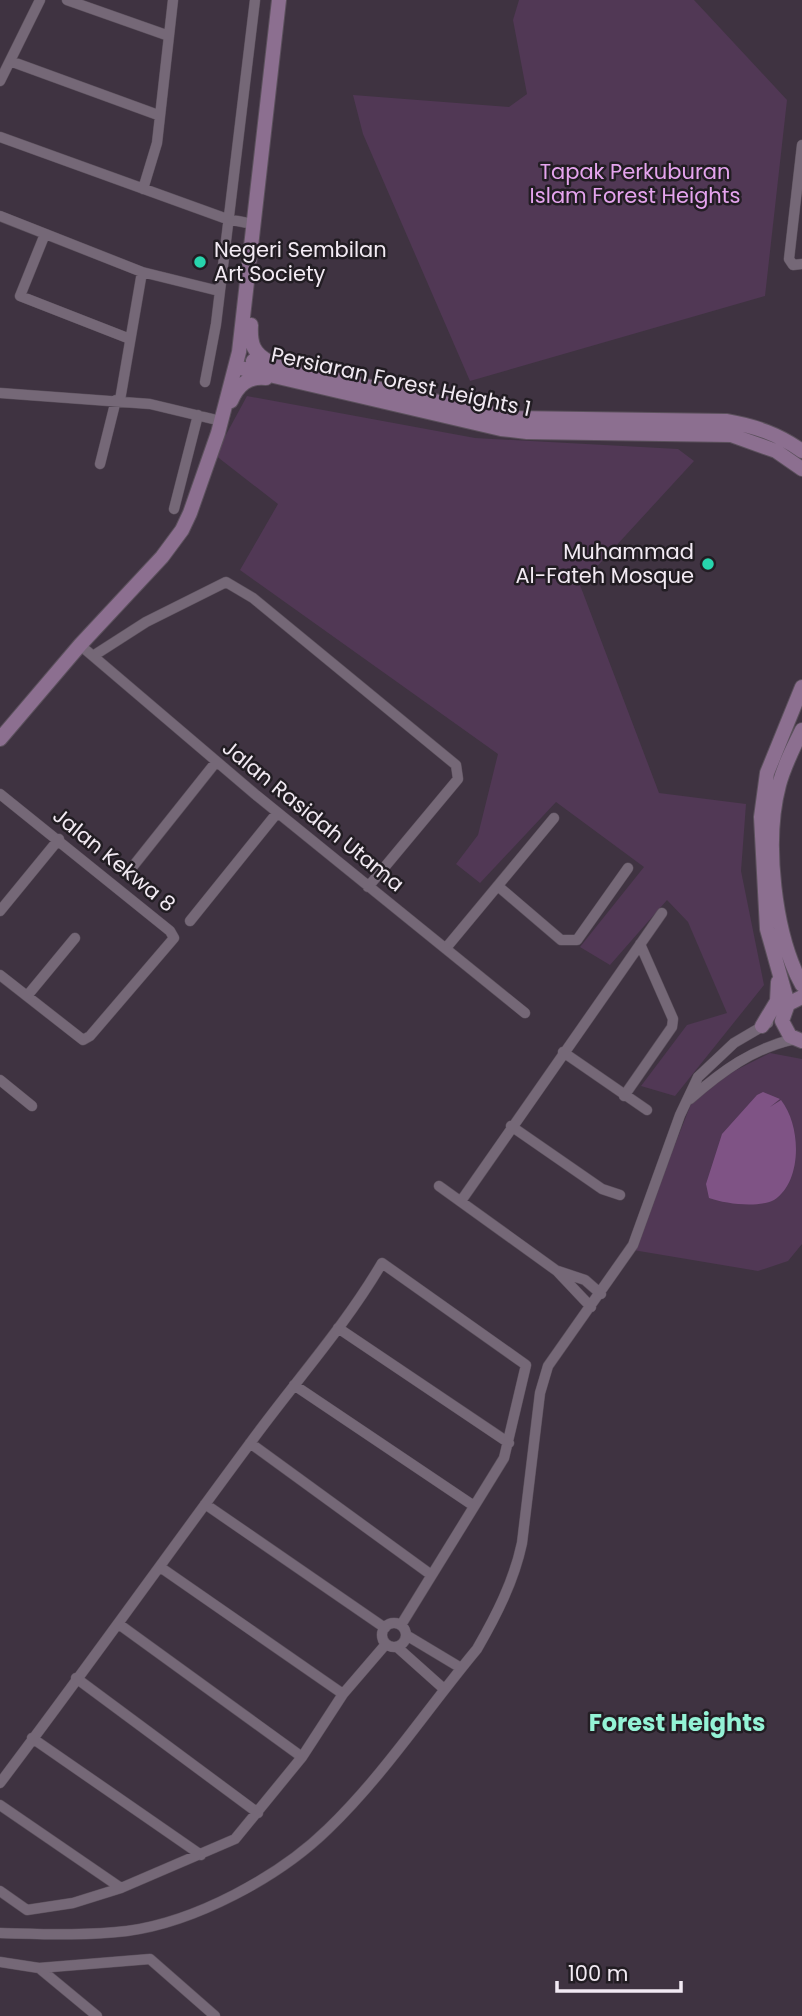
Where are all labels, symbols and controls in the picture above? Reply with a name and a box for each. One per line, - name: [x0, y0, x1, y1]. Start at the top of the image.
- park label: Tapak Perkuburan Islam Forest Heights: [530, 157, 740, 210]
- place label: Negeri Sembilan Art Society: [214, 235, 387, 288]
- marker: Negeri Sembilan Art Society: [192, 254, 208, 270]
- street label: Persiaran Forest Heights 1: [269, 340, 534, 423]
- place label: Muhammad Al-Fateh Mosque: [515, 537, 694, 590]
- marker: Muhammad Al-Fateh Mosque: [700, 556, 716, 572]
- street label: Jalan Rasidah Utama: [216, 733, 410, 898]
- street label: Jalan Kekwa 8: [47, 801, 182, 918]
- district label: Forest Heights: [589, 1706, 765, 1739]
- scale bar: [557, 1950, 681, 1994]
- text: 100 m: [568, 1959, 628, 1988]

